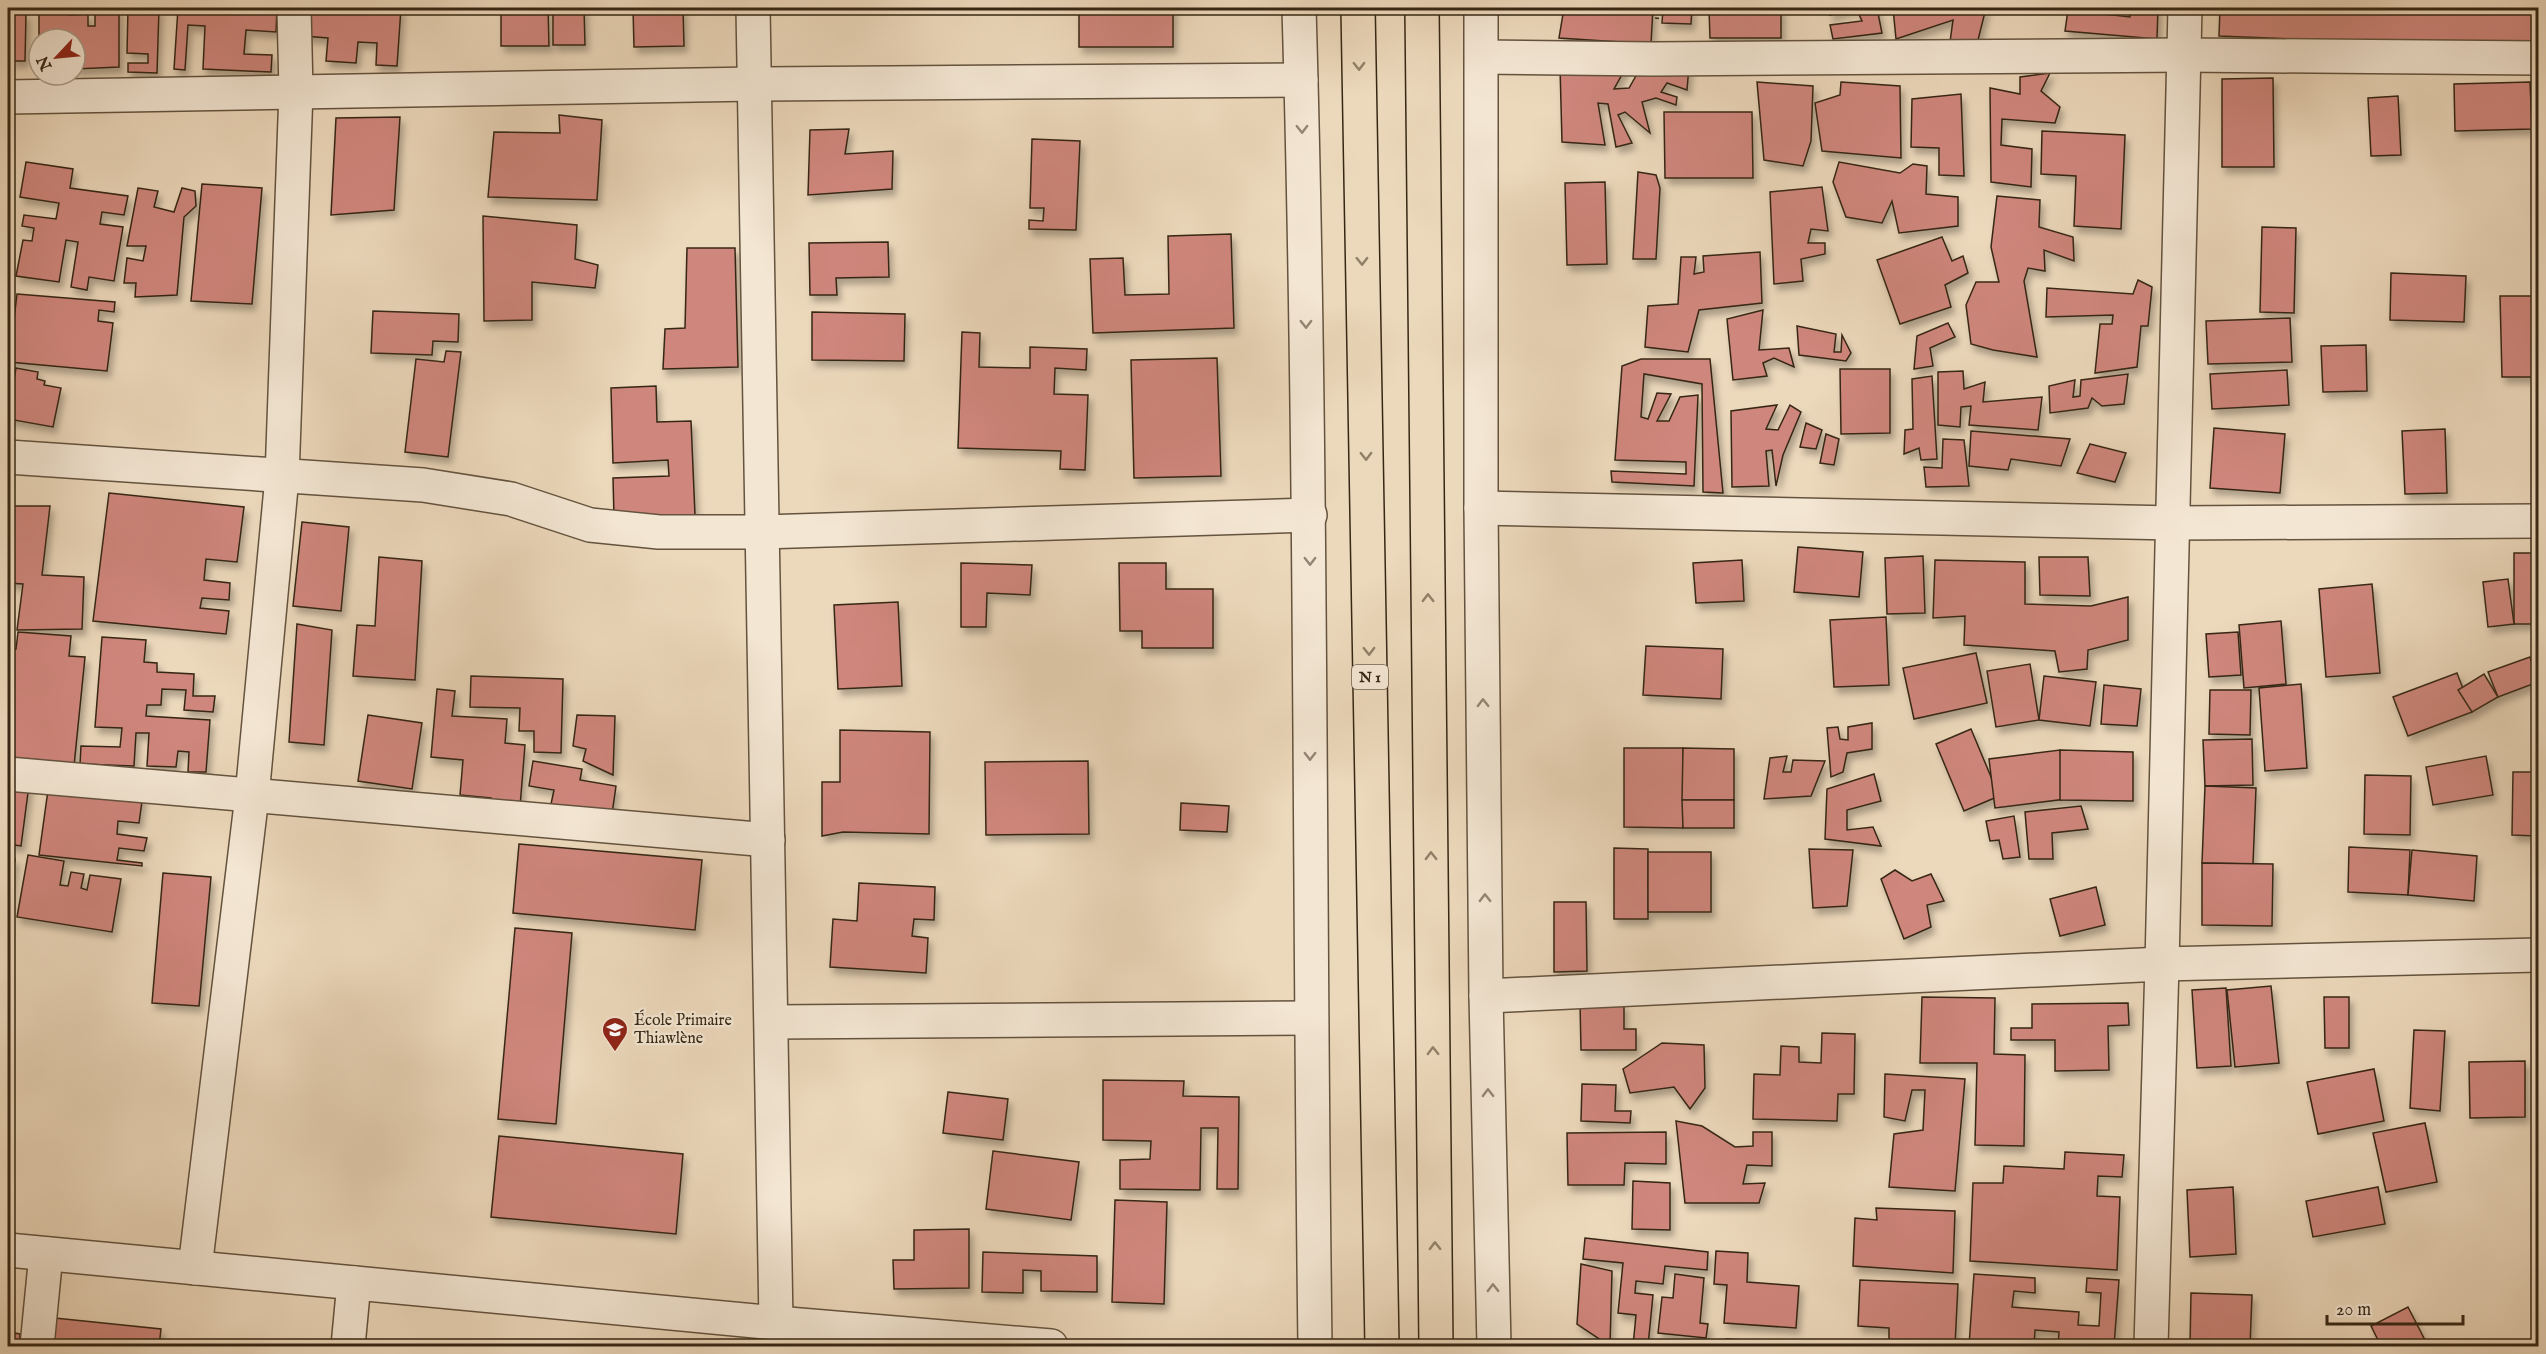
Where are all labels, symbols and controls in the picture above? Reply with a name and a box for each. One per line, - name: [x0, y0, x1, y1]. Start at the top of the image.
- north arrow: [27, 27, 87, 87]
- text: N: [33, 52, 58, 74]
- one-way arrow: [1353, 61, 1365, 70]
- one-way arrow: [1296, 124, 1308, 133]
- one-way arrow: [1356, 256, 1369, 265]
- one-way arrow: [1300, 319, 1312, 328]
- one-way arrow: [1360, 451, 1372, 460]
- one-way arrow: [1304, 556, 1316, 565]
- one-way arrow: [1422, 594, 1434, 603]
- one-way arrow: [1363, 646, 1376, 655]
- road number: N 1: [1352, 665, 1388, 689]
- one-way arrow: [1477, 699, 1489, 708]
- one-way arrow: [1304, 751, 1316, 760]
- one-way arrow: [1425, 852, 1437, 861]
- one-way arrow: [1479, 894, 1491, 903]
- place label: École Primaire Thiawlène: [634, 1009, 732, 1049]
- school or university icon: École Primaire Thiawlène: [600, 1015, 630, 1053]
- one-way arrow: [1427, 1047, 1439, 1056]
- one-way arrow: [1482, 1089, 1495, 1098]
- one-way arrow: [1429, 1242, 1441, 1251]
- one-way arrow: [1486, 1284, 1499, 1293]
- scale bar: [2327, 1288, 2464, 1326]
- text: 20 m: [2336, 1299, 2371, 1322]

